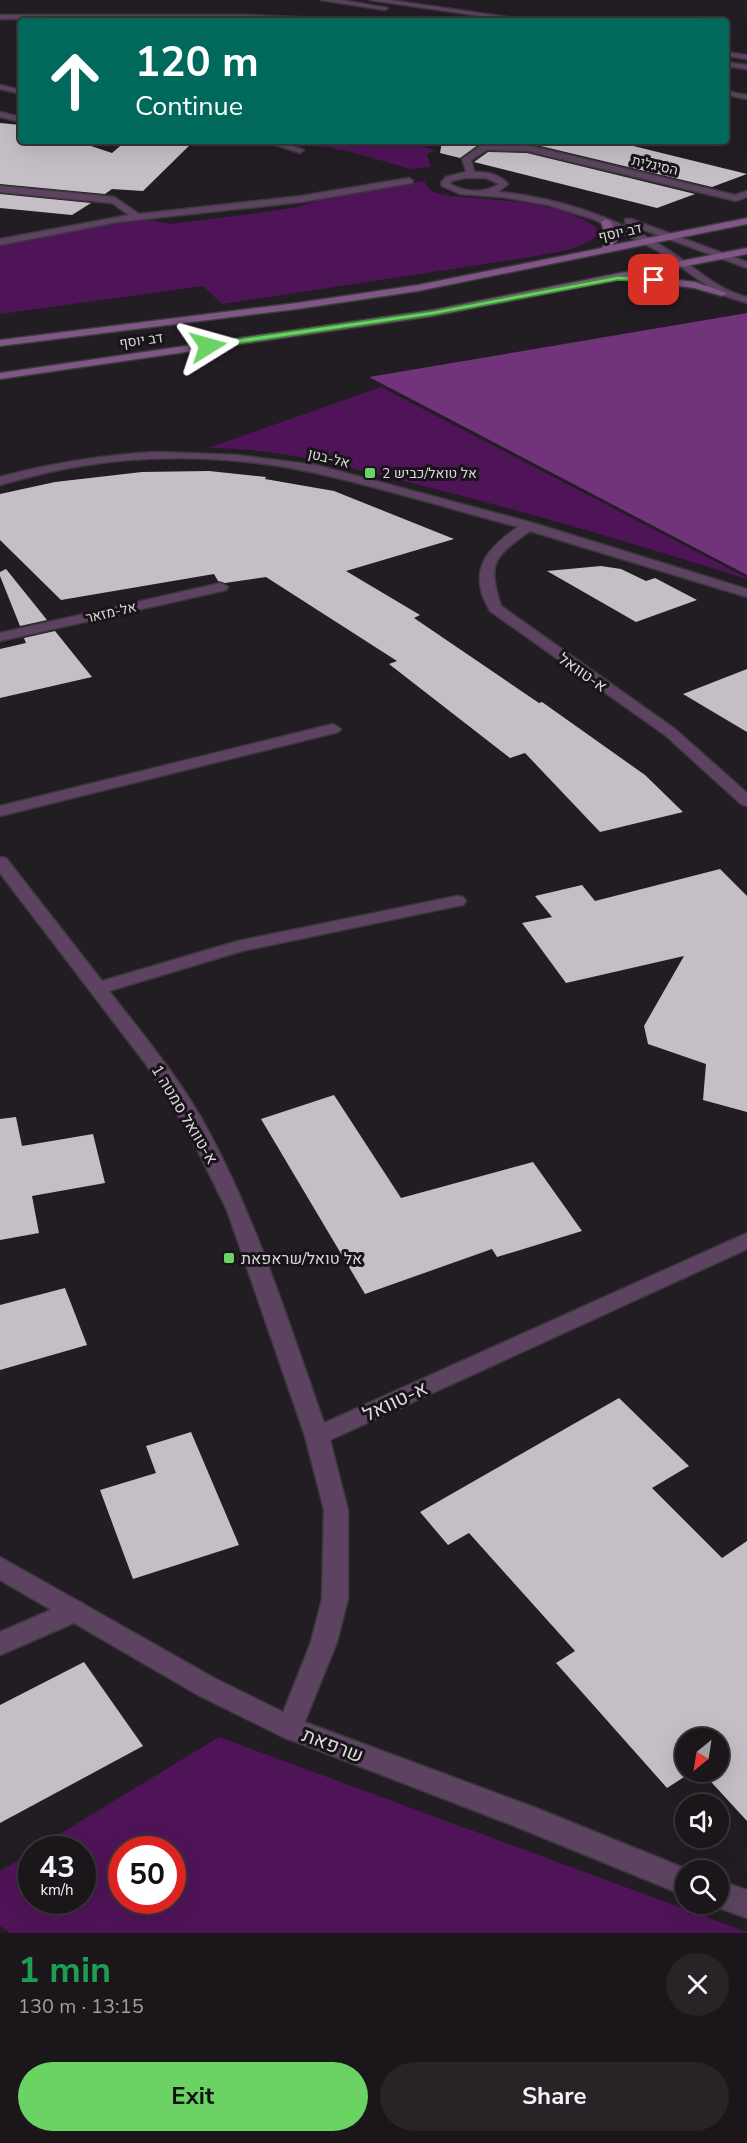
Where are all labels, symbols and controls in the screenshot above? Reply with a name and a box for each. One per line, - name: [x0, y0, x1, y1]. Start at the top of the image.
- text: 120 m: [135, 34, 259, 91]
- icon: ahead: [36, 42, 114, 120]
- text: Continue: [135, 88, 243, 125]
- street label: הסיגלית: [630, 151, 680, 180]
- street label: דב יוסף: [597, 219, 644, 246]
- pin: [628, 254, 679, 305]
- icon: arrive: [637, 263, 670, 296]
- position arrow: [176, 314, 240, 378]
- street label: דב יוסף: [118, 328, 164, 353]
- street label: אל-בטן: [306, 444, 352, 473]
- place label: אל טואל/כביש 2: [382, 464, 477, 483]
- marker: אל טואל/כביש 2: [363, 466, 377, 480]
- street label: אל-מזאר: [84, 597, 138, 628]
- street label: א-טוואל: [554, 648, 611, 698]
- street label: א-טוואל סמטה 1: [146, 1061, 222, 1168]
- place label: אל טואל/שראפאת: [241, 1248, 362, 1270]
- marker: אל טואל/שראפאת: [222, 1251, 236, 1265]
- street label: א-טוואל: [358, 1375, 432, 1428]
- street label: שרפאת: [298, 1721, 367, 1769]
- north arrow: [675, 1728, 729, 1782]
- map controls: [675, 1728, 729, 1914]
- button: sound: [675, 1794, 729, 1848]
- speed limit sign: 50: [108, 1836, 186, 1914]
- text: 43: [39, 1847, 75, 1888]
- button: search: [675, 1860, 729, 1914]
- text: km/h: [40, 1880, 74, 1900]
- text: 1 min: [18, 1946, 111, 1995]
- button: close: [666, 1953, 729, 2016]
- text: 130 m · 13:15: [18, 1993, 144, 2020]
- button: Exit: [18, 2062, 368, 2131]
- button: Share: [380, 2062, 729, 2131]

